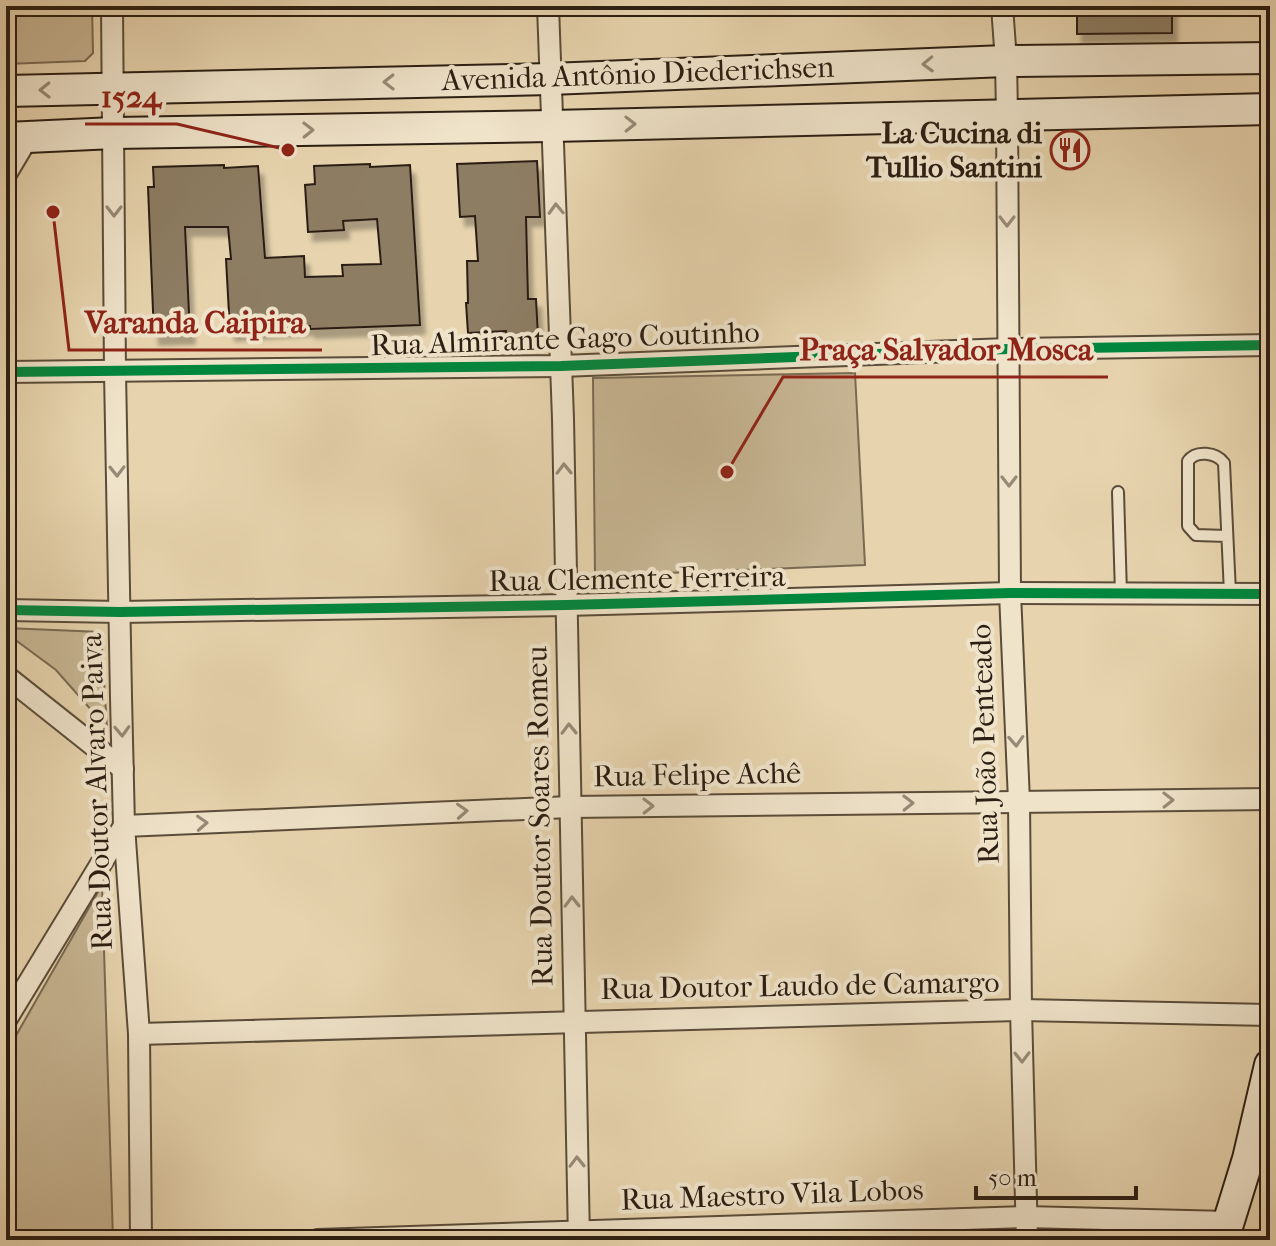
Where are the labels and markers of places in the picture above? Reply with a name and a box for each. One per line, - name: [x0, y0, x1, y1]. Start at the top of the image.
- callout: 1524: [85, 68, 177, 124]
- place label: La Cucina di Tullio Santini: [865, 116, 1042, 185]
- restaurant icon: La Cucina di Tullio Santini: [1049, 129, 1091, 171]
- callout: Varanda Caipira: [69, 294, 322, 350]
- callout: Praça Salvador Mosca: [783, 321, 1108, 377]

